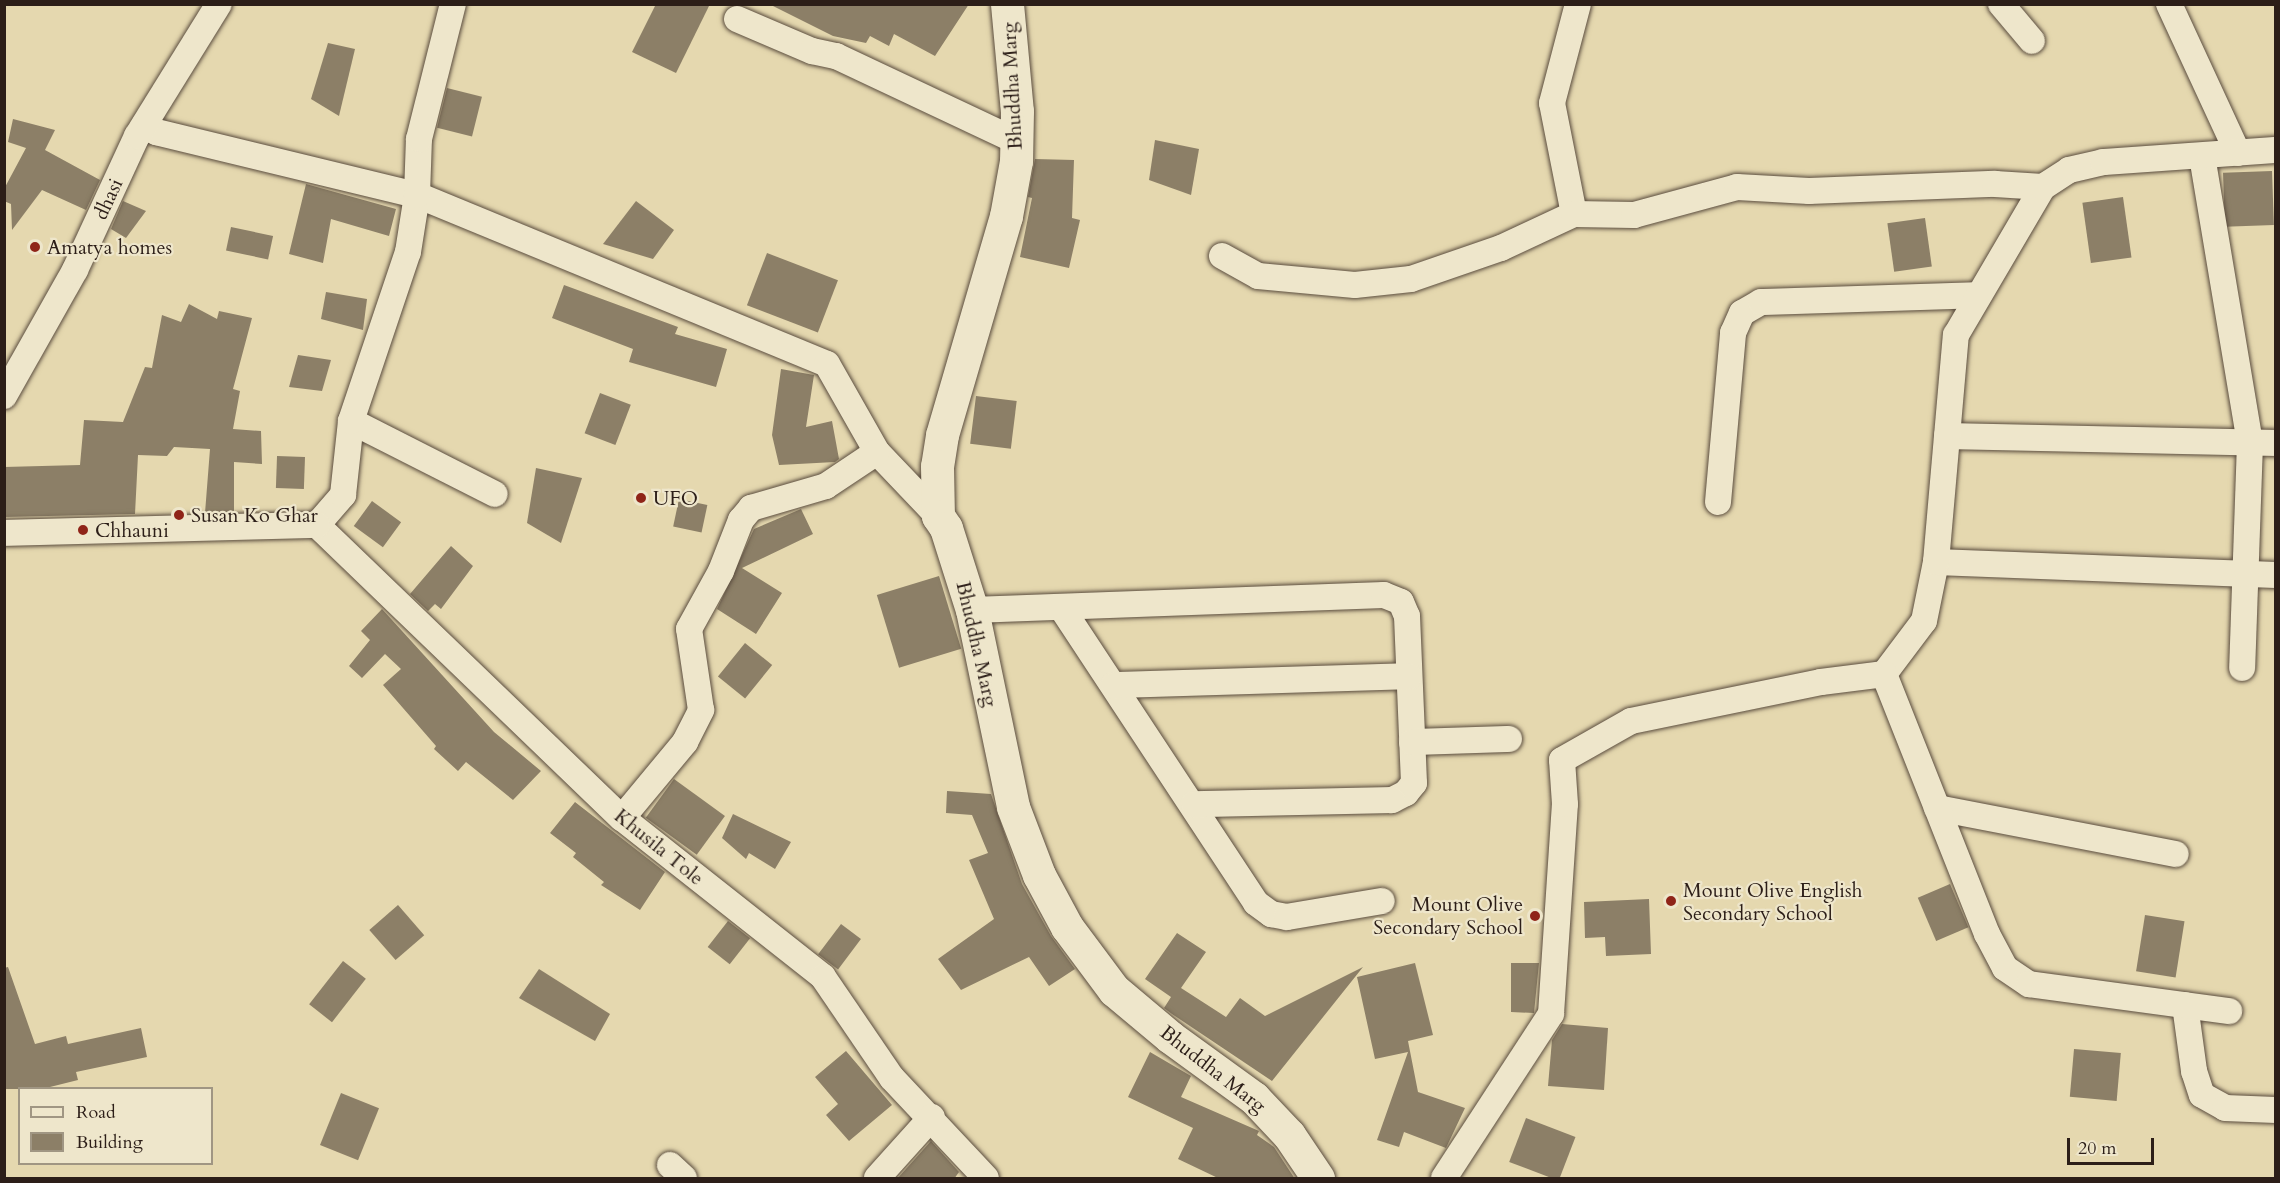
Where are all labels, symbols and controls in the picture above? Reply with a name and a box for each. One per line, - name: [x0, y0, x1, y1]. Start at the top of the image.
- street label: Bhuddha Marg: [997, 22, 1027, 150]
- street label: dhasi: [88, 175, 128, 223]
- place label: Amatya homes: [47, 235, 172, 259]
- marker: Amatya homes: [28, 240, 42, 254]
- place label: UFO: [653, 486, 698, 510]
- marker: UFO: [634, 491, 648, 505]
- place label: Susan Ko Ghar: [191, 503, 318, 527]
- marker: Susan Ko Ghar: [172, 508, 186, 522]
- place label: Chhauni: [95, 518, 169, 542]
- marker: Chhauni: [76, 523, 90, 537]
- street label: Bhuddha Marg: [951, 579, 1003, 709]
- street label: Khusila Tole: [610, 804, 708, 890]
- place label: Mount Olive English Secondary School: [1683, 878, 1863, 925]
- place label: Mount Olive Secondary School: [1373, 892, 1523, 939]
- marker: Mount Olive English Secondary School: [1664, 894, 1678, 908]
- marker: Mount Olive Secondary School: [1528, 909, 1542, 923]
- street label: Bhuddha Marg: [1155, 1020, 1271, 1118]
- legend: [18, 1087, 213, 1165]
- text: Road: [76, 1100, 116, 1125]
- scale bar: [2070, 1126, 2157, 1164]
- text: Building: [76, 1130, 143, 1155]
- text: 20 m: [2078, 1136, 2117, 1161]

